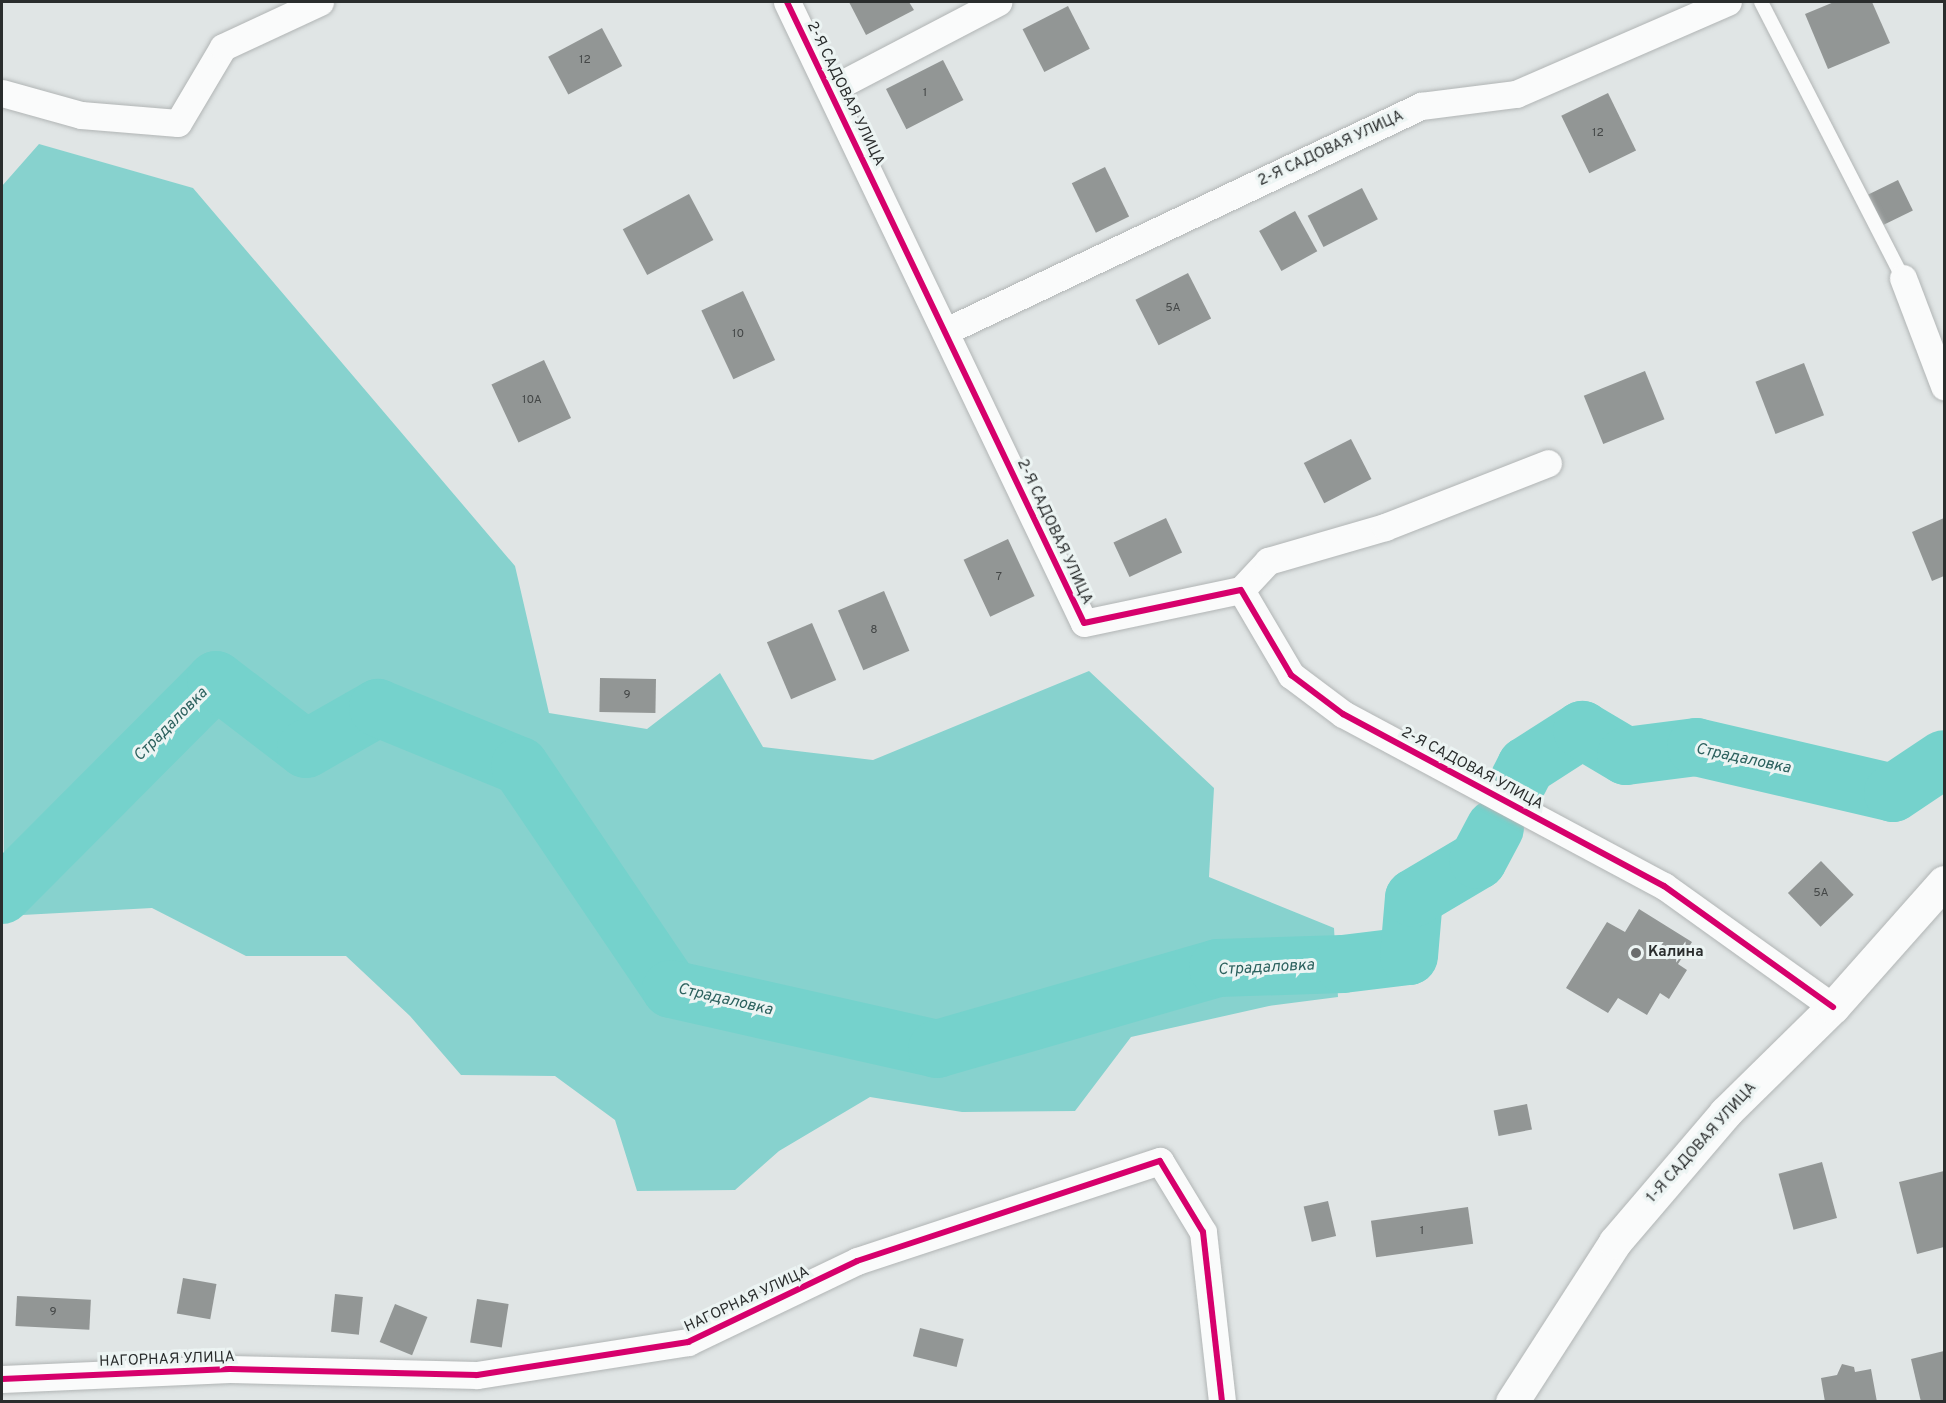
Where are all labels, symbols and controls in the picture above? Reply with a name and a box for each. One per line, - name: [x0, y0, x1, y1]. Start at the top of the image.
- street label: 2-Я САДОВАЯ УЛИЦА: [802, 19, 888, 169]
- house number: 12: [579, 54, 591, 68]
- house number: 1: [923, 87, 927, 101]
- street label: 2-Я САДОВАЯ УЛИЦА: [1255, 107, 1407, 191]
- house number: 12: [1592, 127, 1604, 141]
- house number: 5А: [1165, 302, 1181, 316]
- house number: 10: [732, 328, 744, 342]
- house number: 10А: [522, 394, 542, 408]
- street label: 2-Я САДОВАЯ УЛИЦА: [1012, 456, 1096, 608]
- house number: 7: [996, 571, 1002, 585]
- house number: 8: [870, 624, 878, 638]
- water label: Страдаловка: [130, 684, 212, 766]
- house number: 9: [623, 689, 631, 703]
- street label: 2-Я САДОВАЯ УЛИЦА: [1398, 724, 1546, 814]
- water label: Страдаловка: [1694, 740, 1792, 778]
- house number: 5А: [1813, 887, 1829, 901]
- place label: Калина: [1648, 944, 1704, 962]
- marker: Калина: [1629, 946, 1643, 960]
- water label: Страдаловка: [1217, 956, 1315, 980]
- water label: Страдаловка: [676, 980, 774, 1020]
- street label: 1-Я САДОВАЯ УЛИЦА: [1643, 1079, 1761, 1207]
- house number: 1: [1420, 1225, 1424, 1239]
- street label: НАГОРНАЯ УЛИЦА: [682, 1263, 812, 1337]
- house number: 9: [49, 1306, 57, 1320]
- street label: НАГОРНАЯ УЛИЦА: [99, 1349, 235, 1371]

